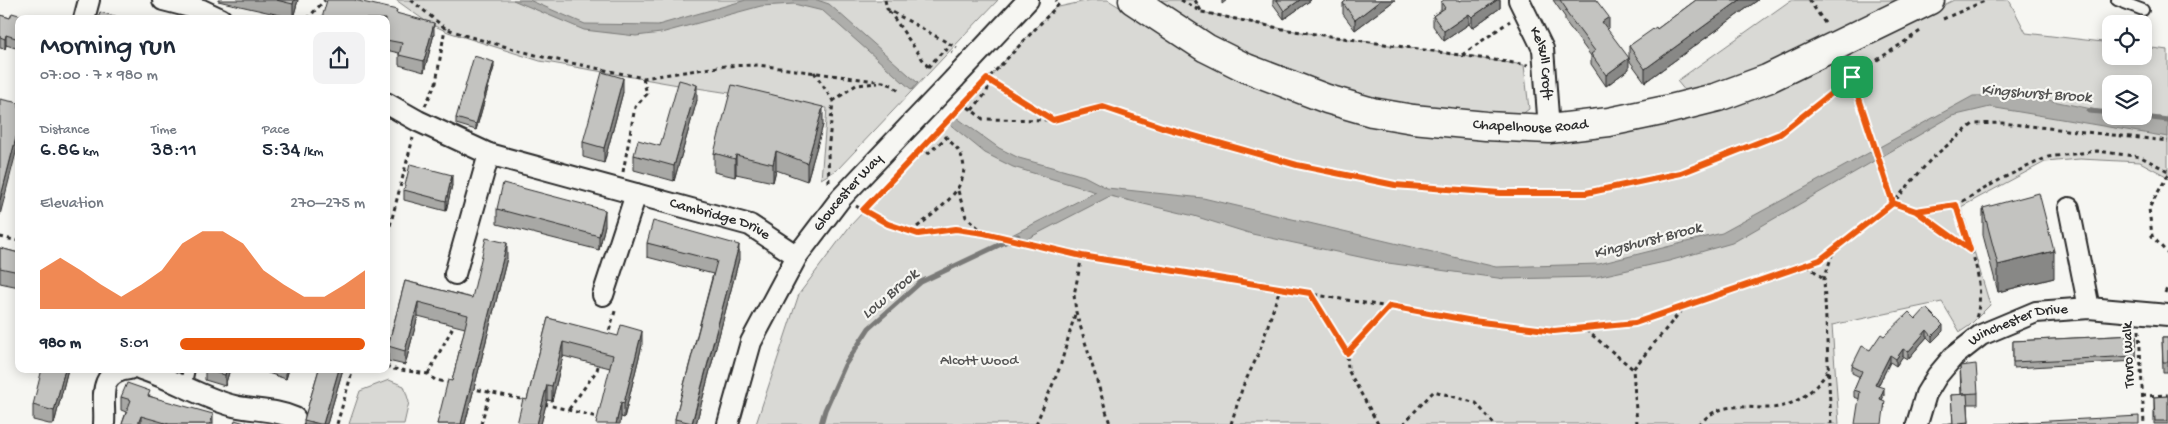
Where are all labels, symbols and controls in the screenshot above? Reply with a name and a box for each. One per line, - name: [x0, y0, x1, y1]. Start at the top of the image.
- map controls: [2102, 15, 2152, 125]
- button: locate: [2102, 15, 2152, 65]
- street label: Kelsull Croft: [1525, 24, 1556, 102]
- text: Morning run: [40, 31, 175, 64]
- button: share: [313, 32, 365, 84]
- pin: [1831, 56, 1873, 98]
- icon: arrive: [1838, 63, 1866, 91]
- text: 07:00 · 7 × 980 m: [40, 67, 158, 86]
- button: layers: [2102, 75, 2152, 125]
- water label: Kingshurst Brook: [1980, 82, 2094, 108]
- street label: Chapelhouse Road: [1472, 115, 1590, 138]
- text: Distance: [40, 122, 89, 139]
- text: Time: [151, 122, 177, 139]
- text: Pace: [262, 122, 289, 139]
- text: 6.86: [40, 139, 79, 164]
- text: 38:11: [151, 139, 197, 164]
- text: 5:34: [262, 139, 300, 164]
- text: km: [79, 144, 99, 161]
- text: /km: [300, 144, 323, 161]
- street label: Gloucester Way: [810, 150, 887, 235]
- text: Elevation: [40, 195, 104, 214]
- text: 270–275 m: [290, 195, 365, 214]
- street label: Cambridge Drive: [668, 195, 774, 245]
- water label: Kingshurst Brook: [1592, 219, 1706, 265]
- water label: Low Brook: [859, 265, 925, 324]
- street label: Winchester Drive: [1965, 301, 2069, 350]
- street label: Truro Walk: [2119, 320, 2139, 389]
- text: 980 m: [40, 335, 81, 354]
- text: 5:01: [120, 335, 149, 354]
- park label: Alcott Wood: [940, 352, 1019, 370]

